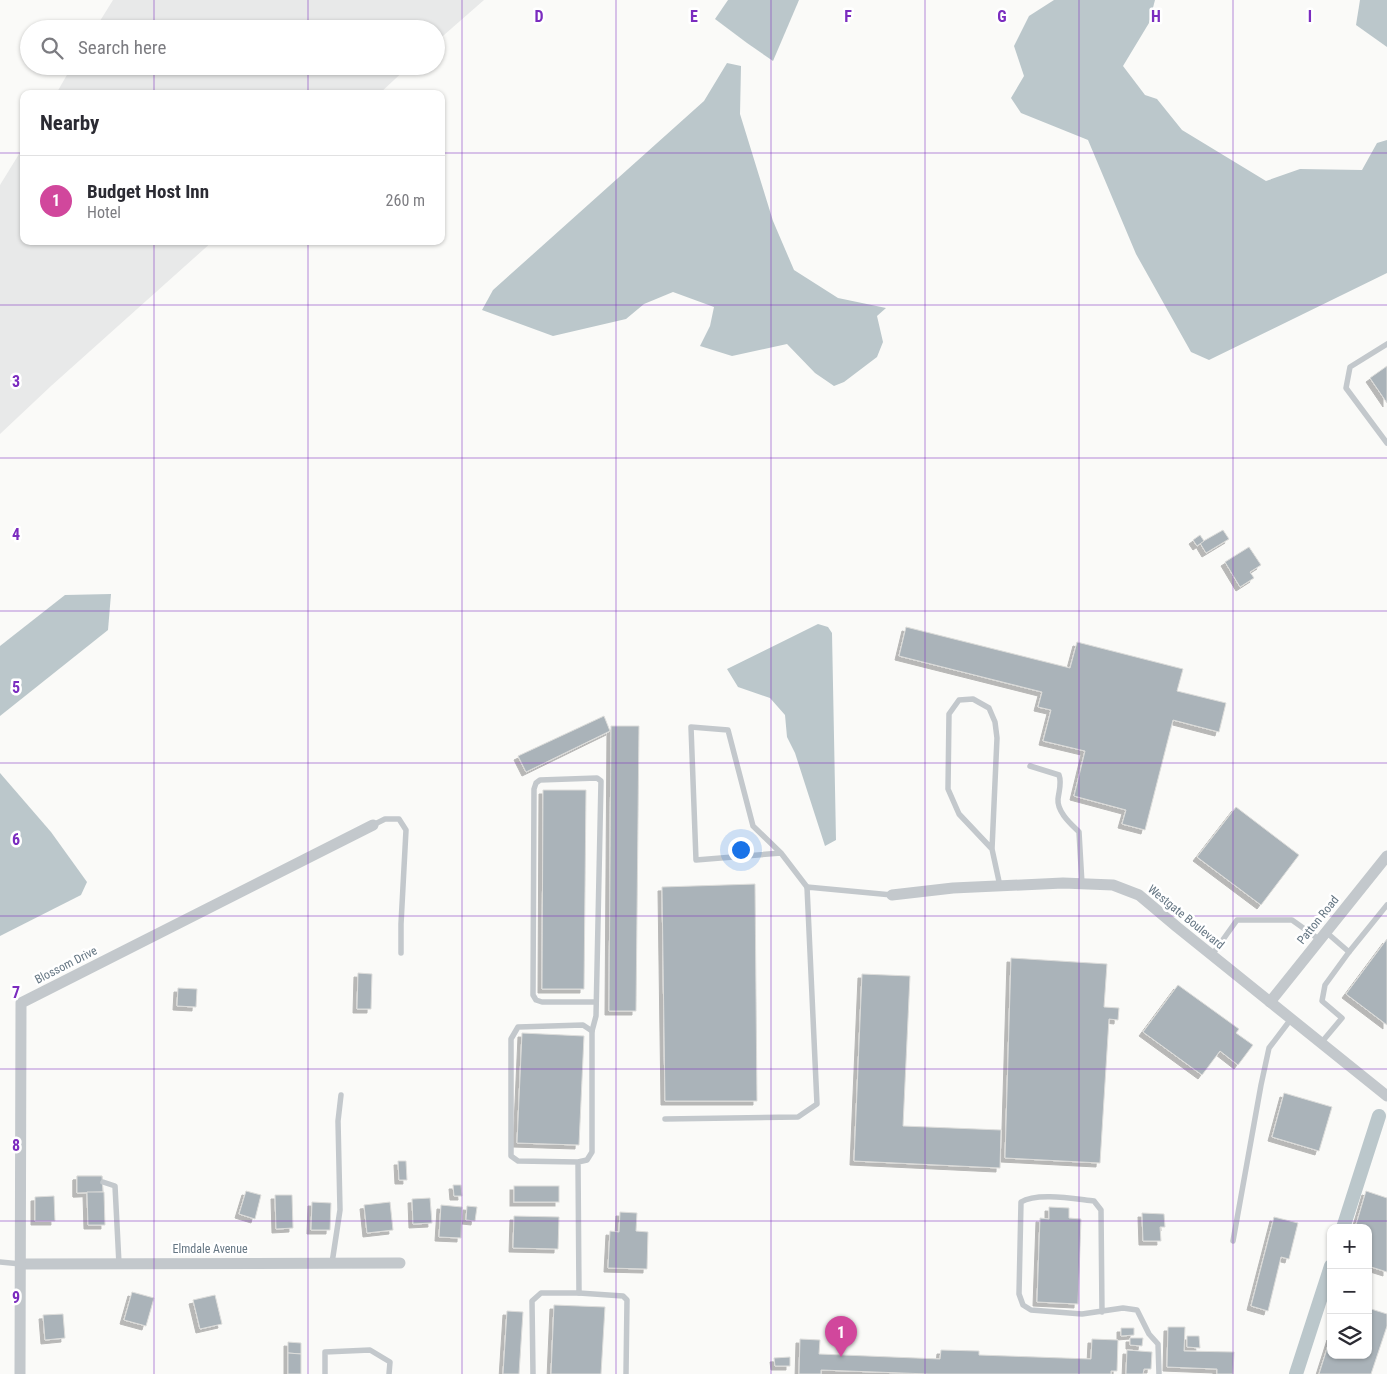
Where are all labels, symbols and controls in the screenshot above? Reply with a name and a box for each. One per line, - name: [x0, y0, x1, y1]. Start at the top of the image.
- text: D: [534, 7, 544, 26]
- text: E: [690, 7, 698, 26]
- text: F: [844, 7, 852, 26]
- text: G: [997, 7, 1007, 26]
- text: H: [1151, 7, 1161, 26]
- text: I: [1308, 7, 1312, 26]
- search box: [20, 20, 445, 75]
- icon: search: [38, 34, 66, 62]
- text: Search here: [78, 36, 166, 59]
- text: Nearby: [40, 111, 99, 135]
- text: Budget Host Inn: [87, 180, 209, 203]
- text: 1: [52, 191, 60, 210]
- text: 260 m: [386, 191, 425, 210]
- text: Hotel: [87, 203, 121, 222]
- text: 3: [12, 372, 20, 391]
- text: 4: [12, 525, 20, 544]
- text: 5: [12, 678, 20, 697]
- text: 6: [12, 830, 20, 849]
- your location: [728, 837, 754, 863]
- street label: Westgate Boulevard: [1145, 882, 1227, 952]
- street label: Patton Road: [1294, 893, 1342, 947]
- street label: Blossom Drive: [33, 943, 100, 987]
- text: 7: [12, 983, 20, 1002]
- text: 8: [12, 1136, 20, 1155]
- map controls: [1327, 1224, 1372, 1359]
- button: +: [1327, 1224, 1372, 1269]
- street label: Elmdale Avenue: [172, 1242, 248, 1256]
- button: −: [1327, 1269, 1372, 1314]
- text: 9: [12, 1288, 20, 1307]
- button: layers: [1327, 1314, 1372, 1359]
- pin: 1: [825, 1316, 857, 1357]

